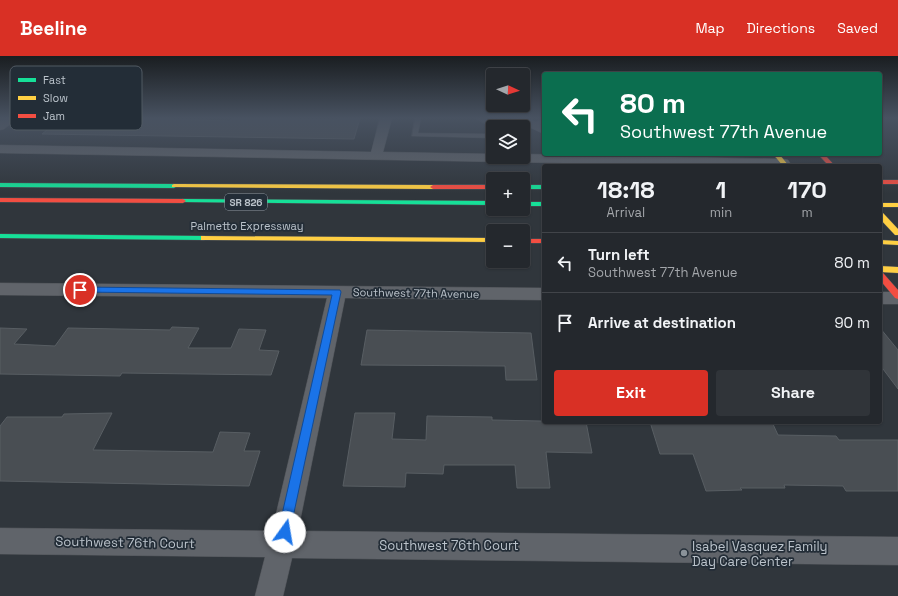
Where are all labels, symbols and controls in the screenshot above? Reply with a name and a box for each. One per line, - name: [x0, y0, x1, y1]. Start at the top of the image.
- text: Beeline: [20, 16, 87, 41]
- text: Map: [695, 19, 725, 37]
- text: Directions: [747, 19, 815, 37]
- text: Saved: [837, 19, 878, 37]
- legend: [10, 66, 142, 130]
- north arrow: [486, 68, 530, 112]
- map controls: [486, 68, 530, 268]
- text: Fast: [43, 73, 66, 87]
- text: 80 m: [620, 85, 686, 121]
- icon: left: [554, 88, 606, 140]
- text: Slow: [43, 91, 68, 105]
- text: Jam: [43, 109, 65, 123]
- button: layers: [486, 120, 530, 164]
- text: Southwest 77th Avenue: [620, 120, 827, 143]
- button: +: [486, 172, 530, 216]
- text: 18:18: [597, 174, 655, 205]
- text: 1: [716, 174, 726, 205]
- text: 170: [787, 174, 827, 205]
- road number: SR 826: [225, 194, 267, 210]
- text: Arrival: [607, 204, 645, 221]
- text: min: [710, 204, 732, 221]
- text: m: [801, 204, 813, 221]
- street label: Palmetto Expressway: [190, 219, 304, 233]
- button: −: [486, 224, 530, 268]
- text: Turn left: [588, 245, 650, 264]
- icon: left: [554, 252, 576, 274]
- text: 80 m: [834, 253, 870, 272]
- text: Southwest 77th Avenue: [588, 264, 738, 281]
- pin: [63, 273, 97, 307]
- icon: arrive: [69, 279, 91, 301]
- street label: Southwest 77th Avenue: [353, 285, 479, 301]
- icon: arrive: [554, 312, 576, 334]
- text: Arrive at destination: [588, 313, 736, 332]
- text: 90 m: [834, 313, 870, 332]
- button: Exit: [554, 370, 708, 416]
- button: Share: [716, 370, 870, 416]
- position arrow: [264, 511, 306, 553]
- street label: Southwest 76th Court: [55, 533, 195, 552]
- street label: Southwest 76th Court: [379, 537, 519, 554]
- place label: Isabel Vasquez Family Day Care Center: [692, 538, 828, 570]
- marker: Isabel Vasquez Family Day Care Center: [679, 548, 689, 558]

